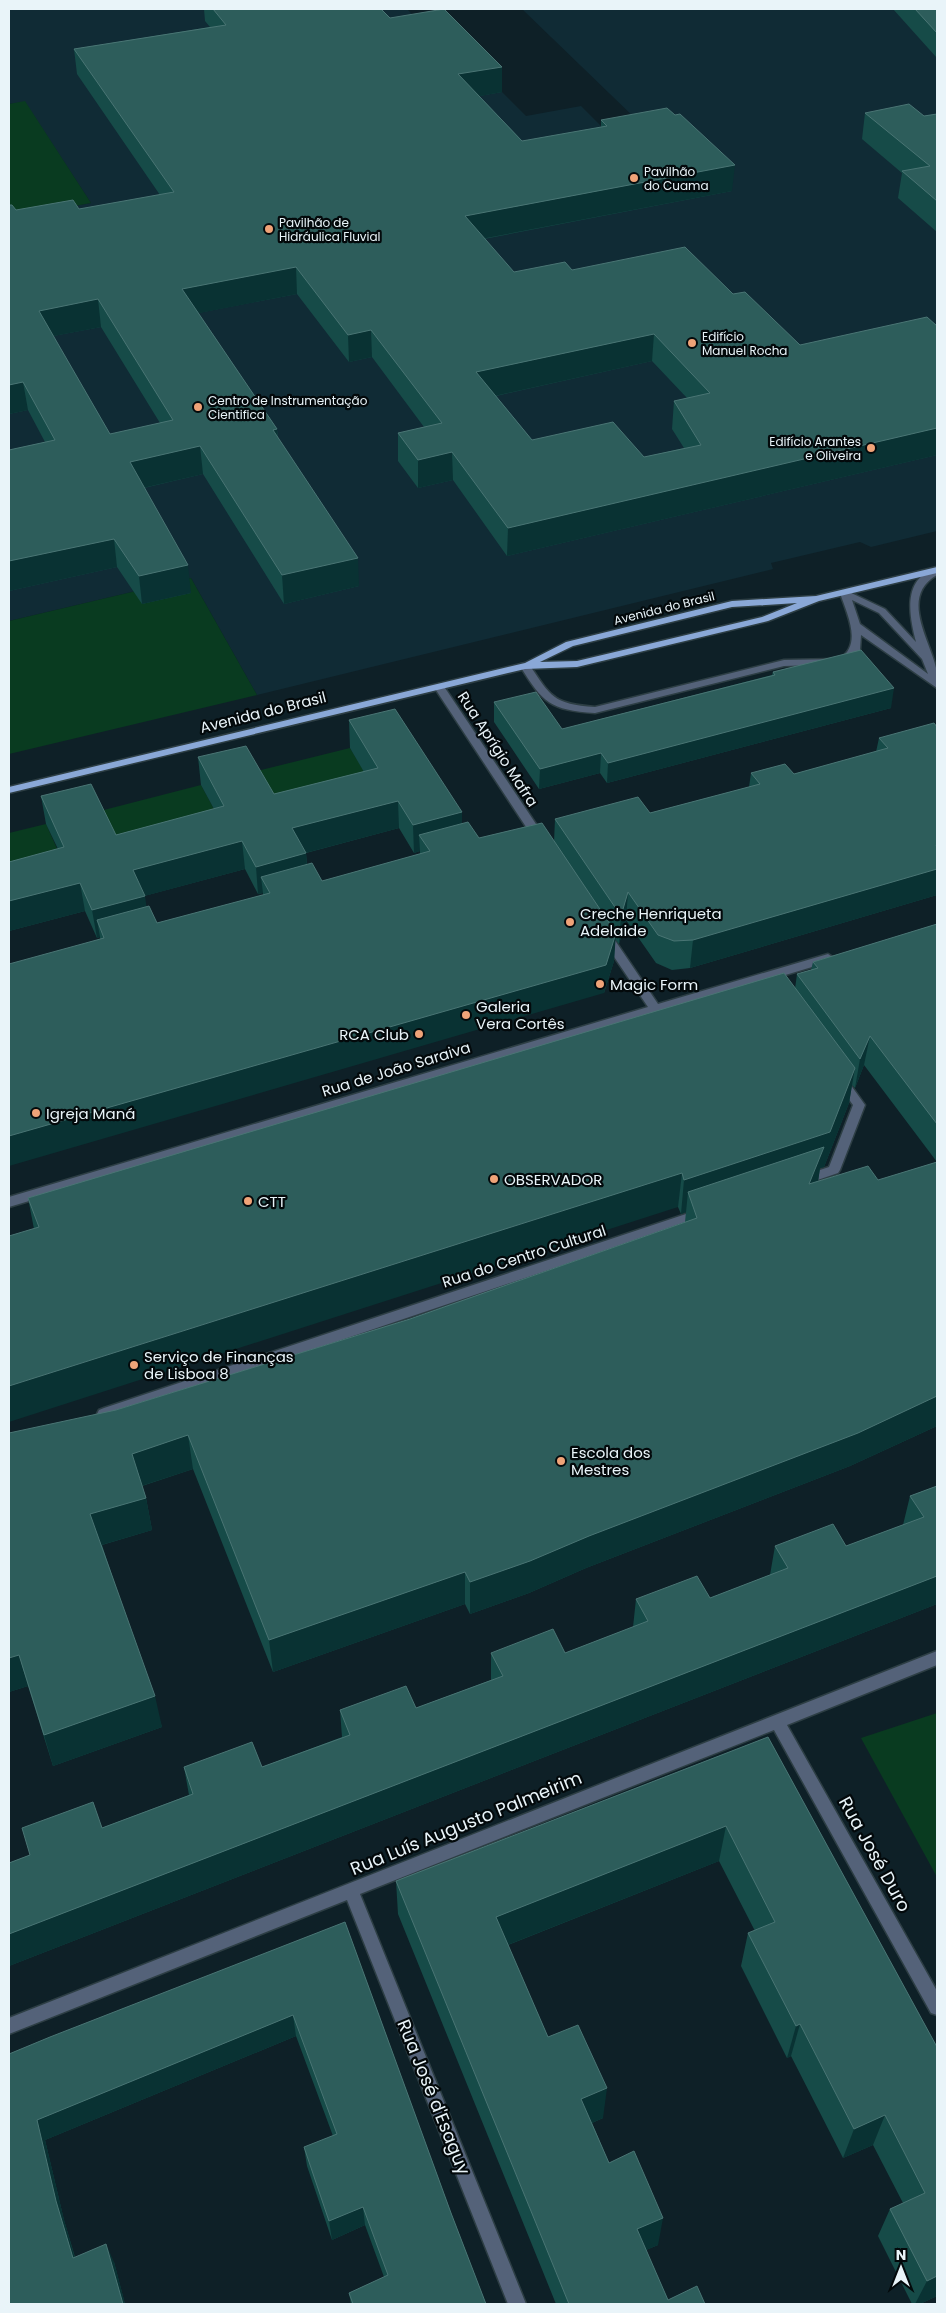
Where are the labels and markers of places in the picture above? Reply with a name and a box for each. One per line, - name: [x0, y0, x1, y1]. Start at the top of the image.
- place label: Pavilhão do Cuama: [644, 163, 709, 194]
- marker: Pavilhão do Cuama: [628, 172, 640, 184]
- place label: Pavilhão de Hidráulica Fluvial: [279, 214, 381, 245]
- marker: Pavilhão de Hidráulica Fluvial: [263, 223, 275, 235]
- place label: Edifício Manuel Rocha: [702, 328, 787, 359]
- marker: Edifício Manuel Rocha: [686, 337, 698, 349]
- place label: Centro de Instrumentação Cientifica: [208, 392, 368, 423]
- marker: Centro de Instrumentação Cientifica: [192, 401, 204, 413]
- place label: Edifício Arantes e Oliveira: [769, 433, 861, 464]
- marker: Edifício Arantes e Oliveira: [865, 442, 877, 454]
- place label: Creche Henriqueta Adelaide: [580, 903, 722, 941]
- marker: Creche Henriqueta Adelaide: [564, 916, 576, 928]
- place label: Magic Form: [610, 974, 698, 995]
- marker: Magic Form: [594, 978, 606, 990]
- place label: Galeria Vera Cortês: [476, 996, 565, 1034]
- marker: Galeria Vera Cortês: [460, 1009, 472, 1021]
- place label: RCA Club: [339, 1024, 409, 1045]
- marker: RCA Club: [413, 1028, 425, 1040]
- place label: Igreja Maná: [46, 1103, 135, 1124]
- marker: Igreja Maná: [30, 1107, 42, 1119]
- place label: OBSERVADOR: [504, 1169, 602, 1190]
- marker: OBSERVADOR: [488, 1173, 500, 1185]
- place label: CTT: [258, 1191, 286, 1212]
- marker: CTT: [242, 1195, 254, 1207]
- place label: Serviço de Finanças de Lisboa 8: [144, 1346, 294, 1384]
- marker: Serviço de Finanças de Lisboa 8: [128, 1359, 140, 1371]
- place label: Escola dos Mestres: [571, 1442, 651, 1480]
- marker: Escola dos Mestres: [555, 1455, 567, 1467]

